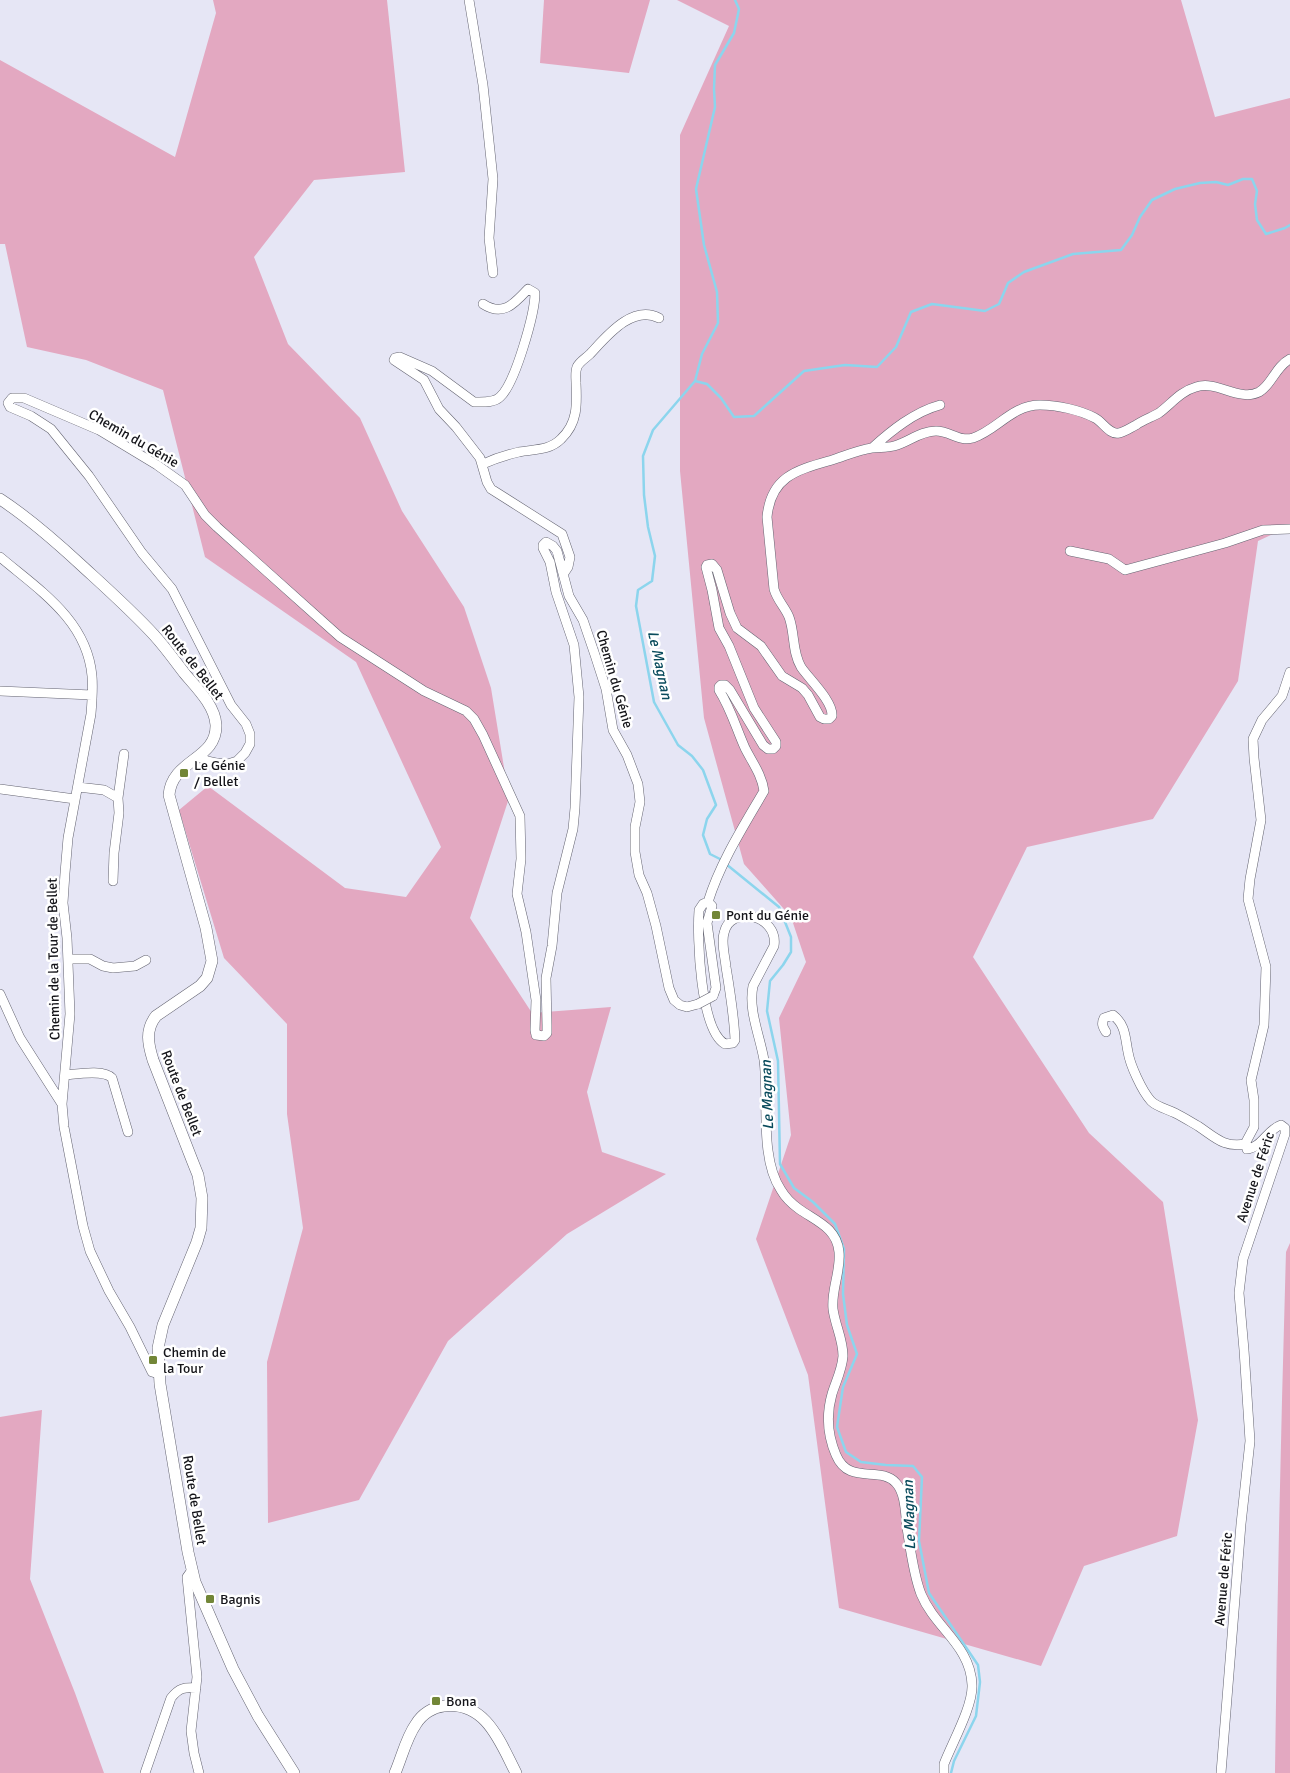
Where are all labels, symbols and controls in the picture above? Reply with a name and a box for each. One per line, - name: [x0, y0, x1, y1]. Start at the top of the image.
- street label: Chemin du Génie: [86, 406, 182, 471]
- street label: Route de Bellet: [158, 621, 227, 703]
- street label: Chemin du Génie: [592, 628, 637, 730]
- water label: Le Magnan: [644, 629, 676, 702]
- place label: Le Génie / Bellet: [194, 757, 245, 790]
- marker: Le Génie / Bellet: [178, 767, 190, 779]
- street label: Chemin de la Tour de Bellet: [44, 878, 63, 1040]
- place label: Pont du Génie: [726, 907, 809, 924]
- marker: Pont du Génie: [710, 909, 722, 921]
- street label: Route de Bellet: [157, 1048, 206, 1139]
- water label: Le Magnan: [757, 1059, 777, 1130]
- street label: Avenue de Féric: [1233, 1129, 1278, 1225]
- place label: Chemin de la Tour: [163, 1344, 226, 1377]
- marker: Chemin de la Tour: [147, 1354, 159, 1366]
- street label: Route de Bellet: [179, 1454, 210, 1546]
- water label: Le Magnan: [899, 1479, 919, 1550]
- street label: Avenue de Féric: [1211, 1531, 1236, 1627]
- place label: Bagnis: [220, 1591, 260, 1608]
- marker: Bagnis: [204, 1593, 216, 1605]
- place label: Bona: [446, 1693, 477, 1710]
- marker: Bona: [430, 1695, 442, 1707]

